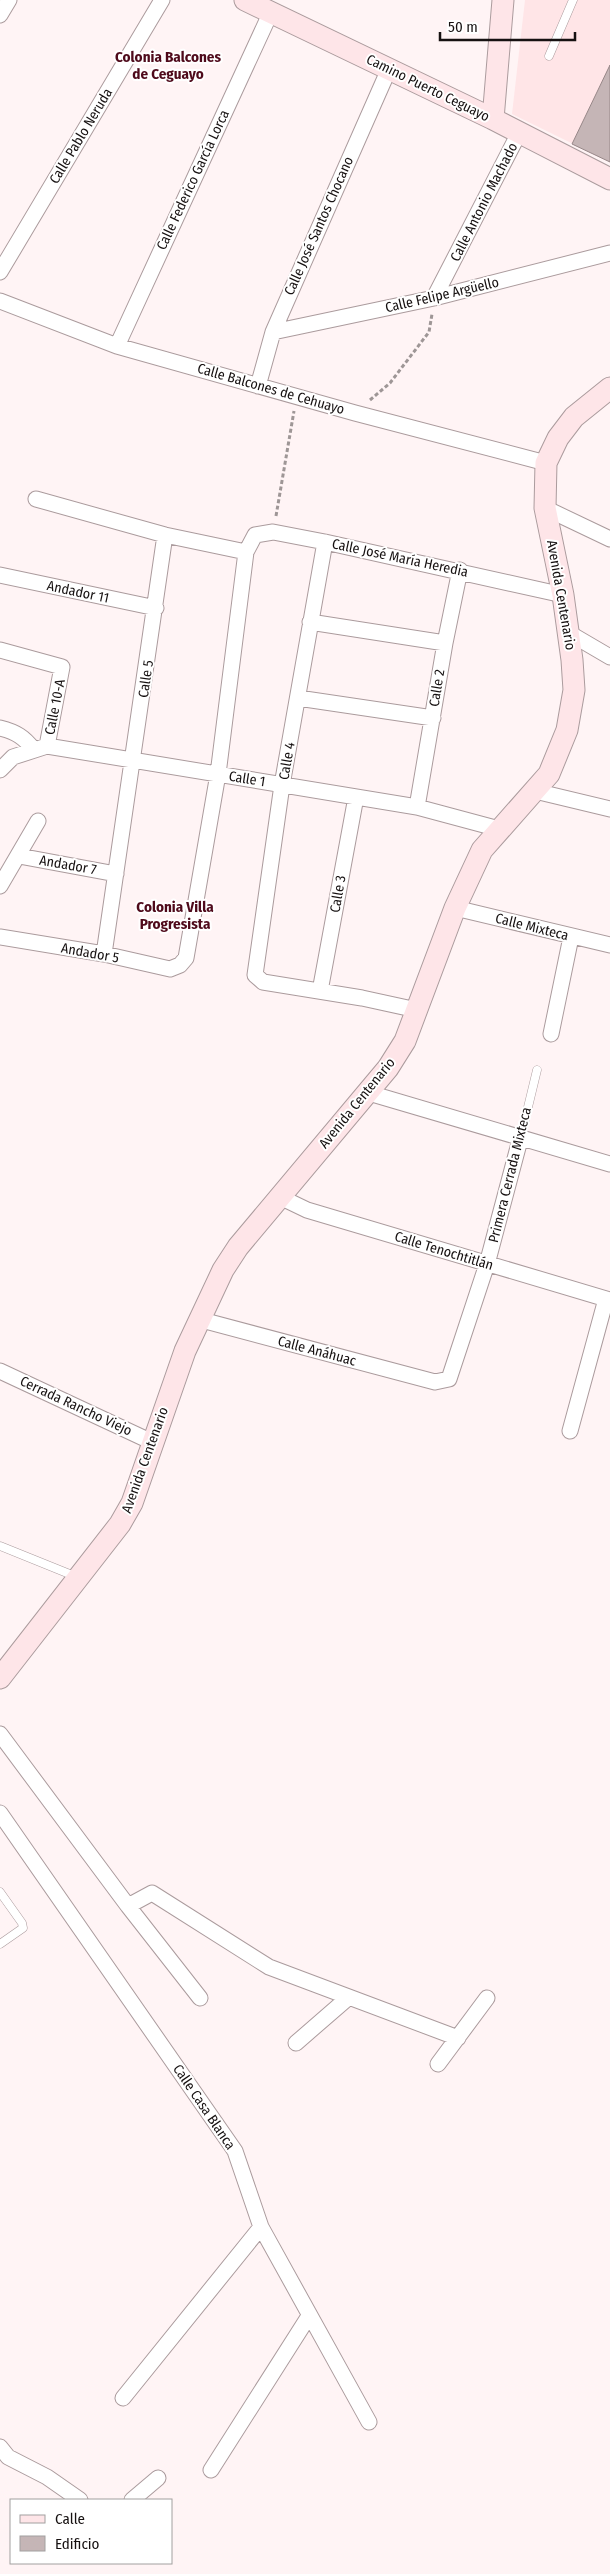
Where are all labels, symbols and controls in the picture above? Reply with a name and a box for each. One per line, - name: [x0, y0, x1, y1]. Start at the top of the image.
- scale bar: [440, 10, 575, 42]
- text: 50 m: [448, 18, 478, 36]
- district label: Colonia Balcones de Ceguayo: [115, 48, 221, 83]
- street label: Camino Puerto Ceguayo: [364, 51, 492, 125]
- street label: Calle Pablo Neruda: [46, 85, 116, 187]
- street label: Calle Federico García Lorca: [153, 107, 233, 253]
- street label: Calle Antonio Machado: [447, 140, 521, 264]
- street label: Calle José Santos Chocano: [281, 154, 357, 298]
- street label: Calle Felipe Argüello: [384, 274, 500, 316]
- street label: Calle Balcones de Cehuayo: [195, 360, 347, 418]
- street label: Calle José María Heredia: [330, 535, 470, 581]
- street label: Avenida Centenario: [543, 539, 579, 651]
- street label: Andador 11: [45, 577, 111, 607]
- street label: Calle 5: [135, 659, 157, 699]
- street label: Calle 2: [426, 668, 448, 708]
- street label: Calle 10-A: [41, 677, 69, 736]
- street label: Calle 4: [275, 741, 299, 781]
- street label: Calle 1: [228, 768, 266, 790]
- street label: Andador 7: [38, 852, 98, 878]
- street label: Calle 3: [326, 874, 350, 914]
- district label: Colonia Villa Progresista: [136, 898, 214, 933]
- street label: Calle Mixteca: [494, 910, 570, 944]
- street label: Andador 5: [60, 940, 120, 966]
- street label: Avenida Centenario: [315, 1054, 399, 1152]
- street label: Primera Cerrada Mixteca: [485, 1105, 535, 1244]
- street label: Calle Tenochtitlán: [393, 1228, 495, 1274]
- street label: Calle Anáhuac: [276, 1332, 358, 1370]
- street label: Cerrada Rancho Viejo: [17, 1373, 135, 1439]
- street label: Avenida Centenario: [118, 1405, 172, 1515]
- street label: Calle Casa Blanca: [169, 2061, 239, 2153]
- legend: [10, 2499, 172, 2564]
- text: Calle: [55, 2510, 85, 2528]
- text: Edificio: [55, 2535, 100, 2553]

